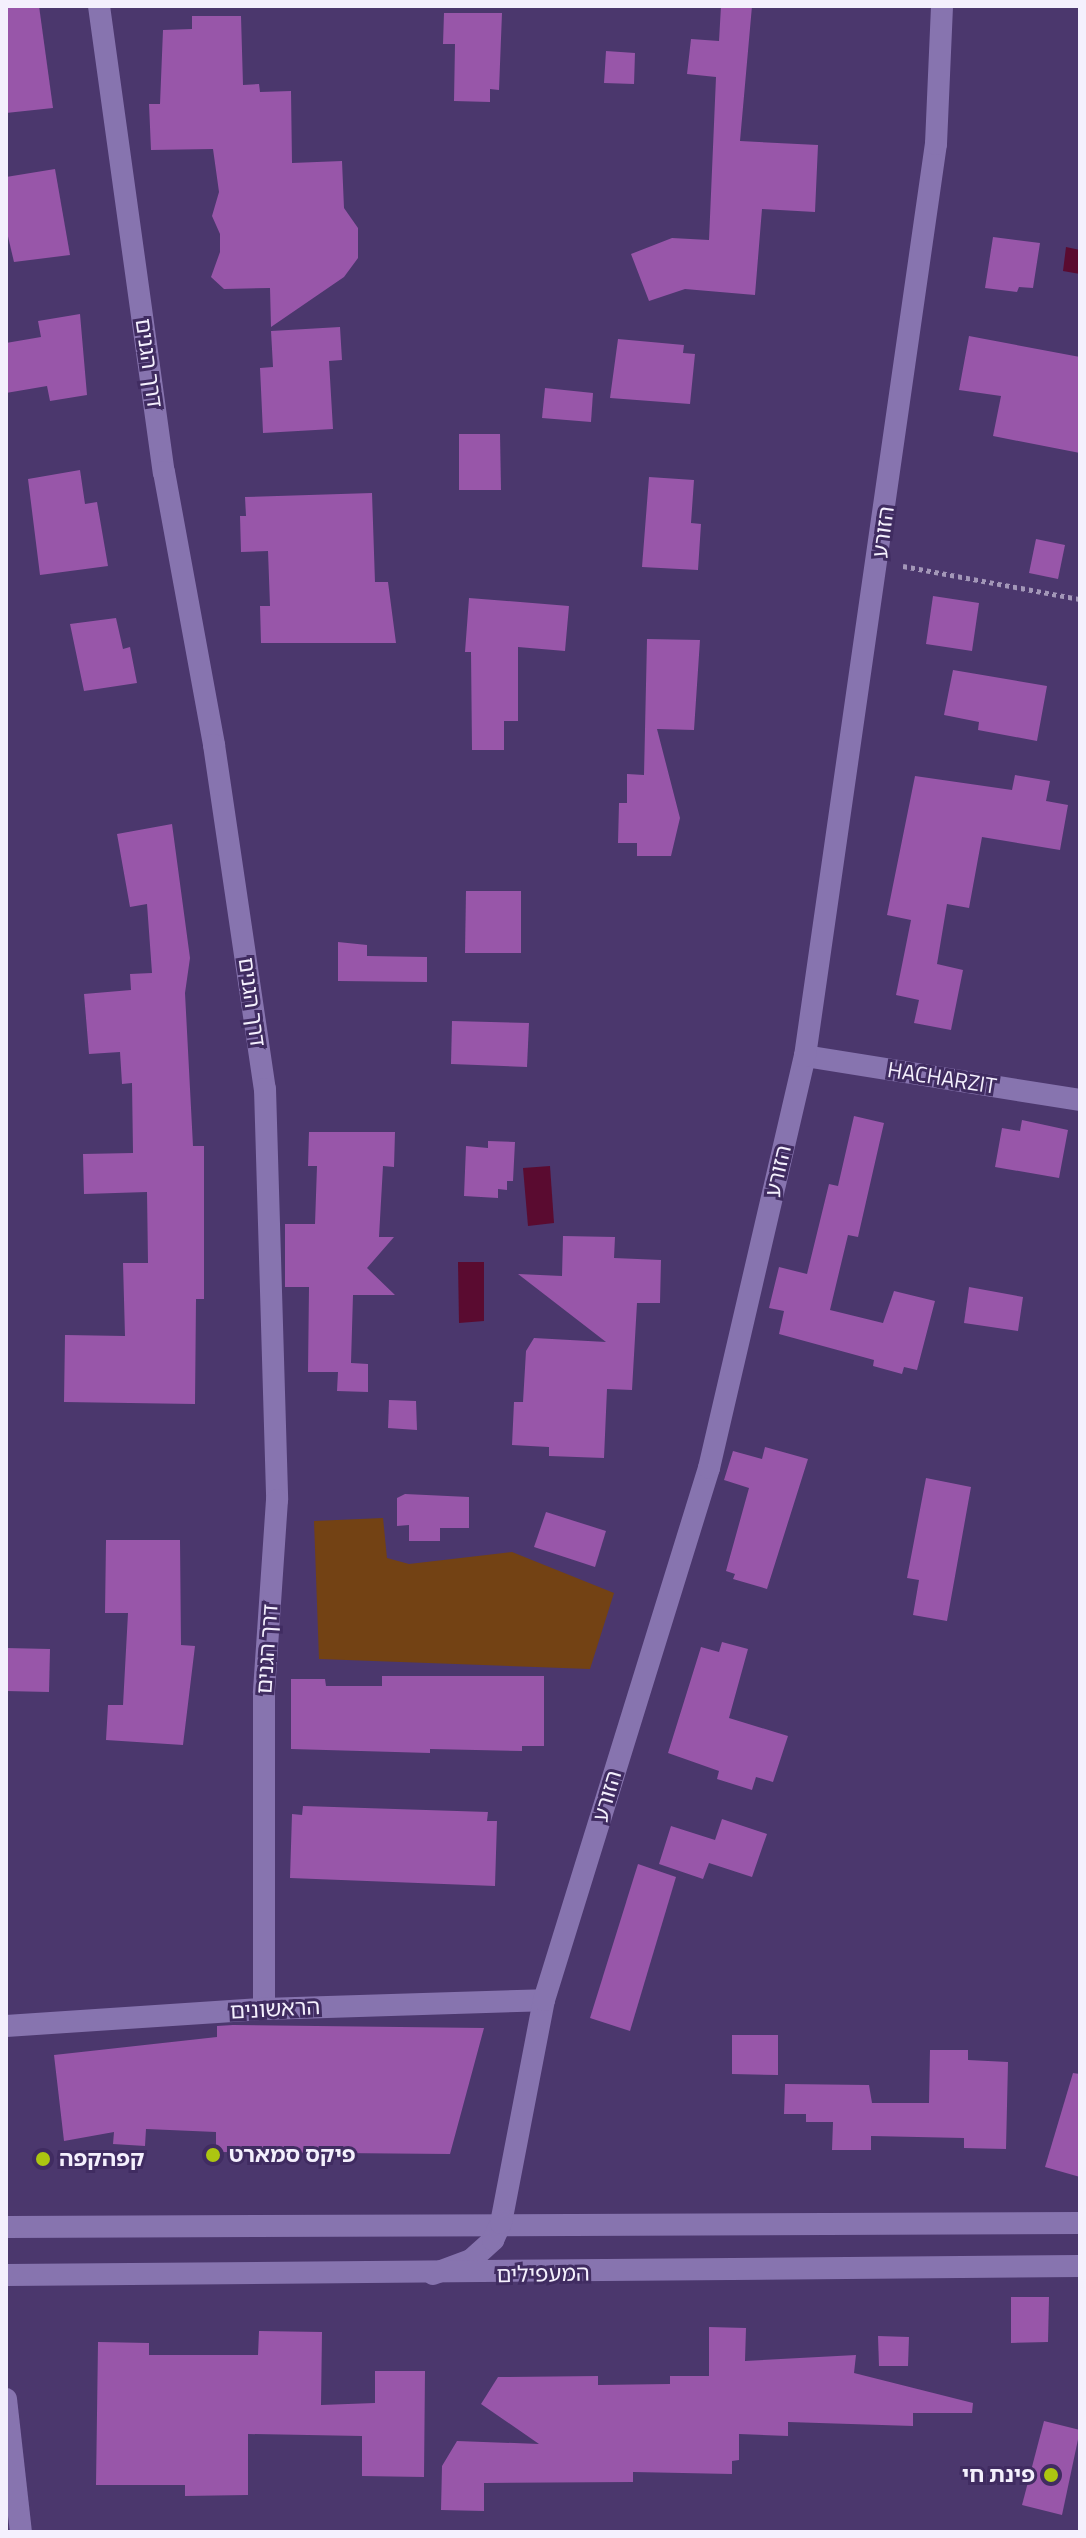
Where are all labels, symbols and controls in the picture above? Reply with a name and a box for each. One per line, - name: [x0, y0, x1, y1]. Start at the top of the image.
- street label: דרך הגנים: [130, 317, 168, 409]
- street label: הזורע: [866, 504, 900, 560]
- street label: דרך הגנים: [233, 956, 271, 1048]
- street label: HACHARZIT: [886, 1056, 998, 1100]
- street label: הזורע: [759, 1143, 797, 1199]
- street label: דרך הגנים: [251, 1603, 283, 1695]
- street label: הזורע: [587, 1767, 627, 1825]
- street label: הראשונים: [229, 1993, 321, 2025]
- place label: פיקס סמארט: [229, 2142, 356, 2168]
- place label: קפהקפה: [59, 2146, 144, 2172]
- marker: פיקס סמארט: [204, 2146, 222, 2164]
- marker: קפהקפה: [34, 2150, 52, 2168]
- street label: המעפילים: [496, 2260, 590, 2288]
- place label: פינת חי: [962, 2462, 1035, 2488]
- marker: פינת חי: [1042, 2466, 1060, 2484]

